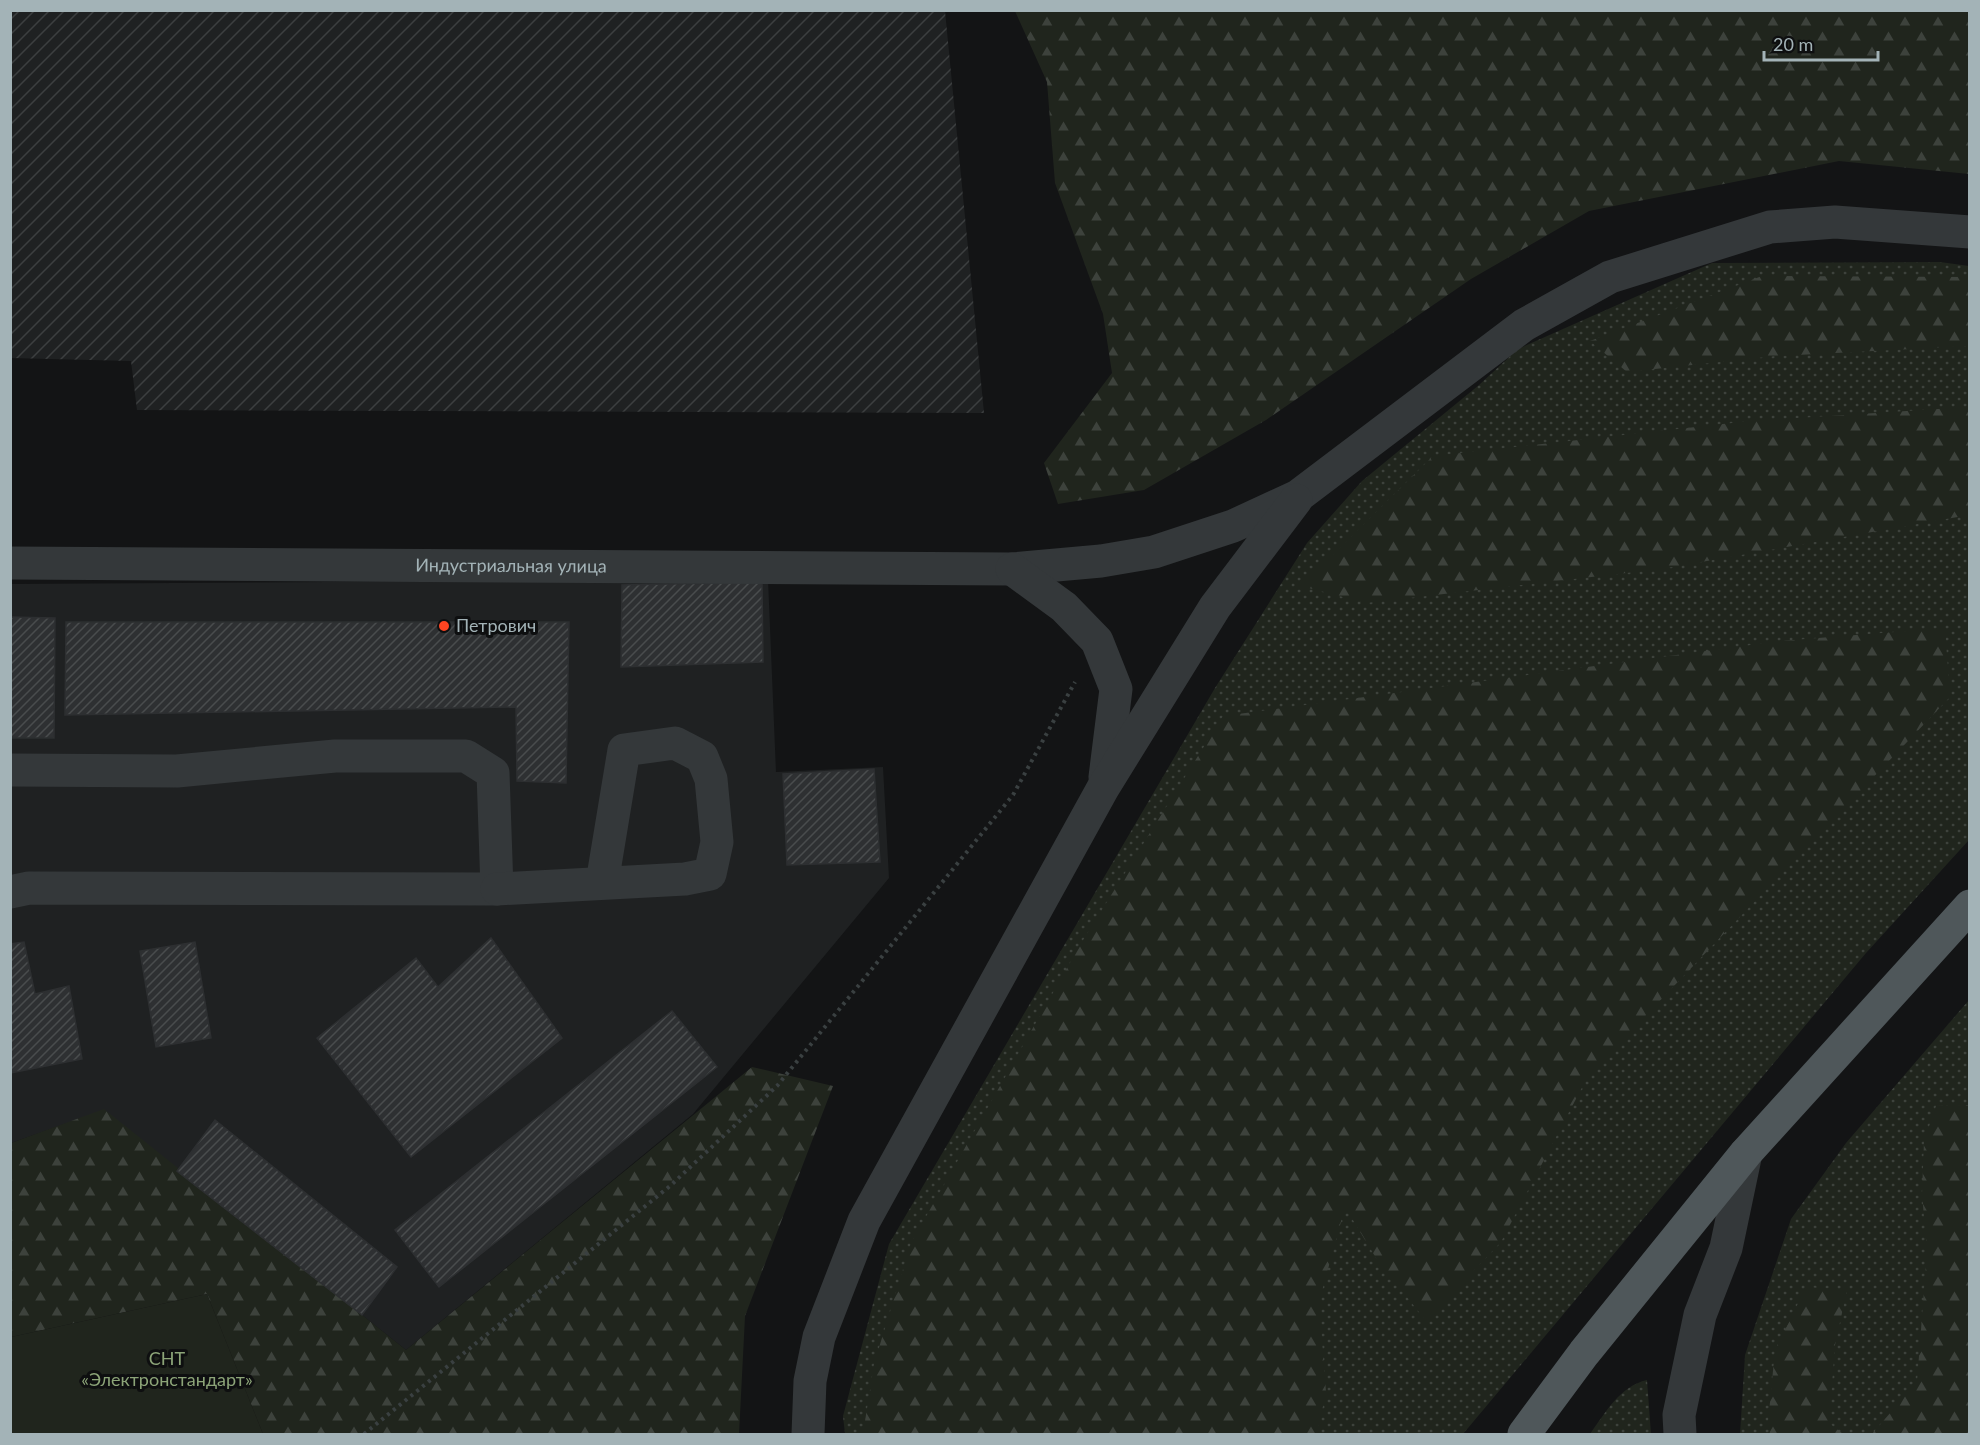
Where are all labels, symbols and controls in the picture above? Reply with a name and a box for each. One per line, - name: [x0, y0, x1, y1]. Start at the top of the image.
- scale bar: [1764, 24, 1878, 62]
- text: 20 m: [1773, 33, 1813, 55]
- street label: Индустриальная улица: [415, 553, 607, 577]
- place label: Петрович: [456, 614, 536, 636]
- marker: Петрович: [437, 619, 451, 633]
- park label: СНТ «Электронстандарт»: [81, 1347, 253, 1390]

